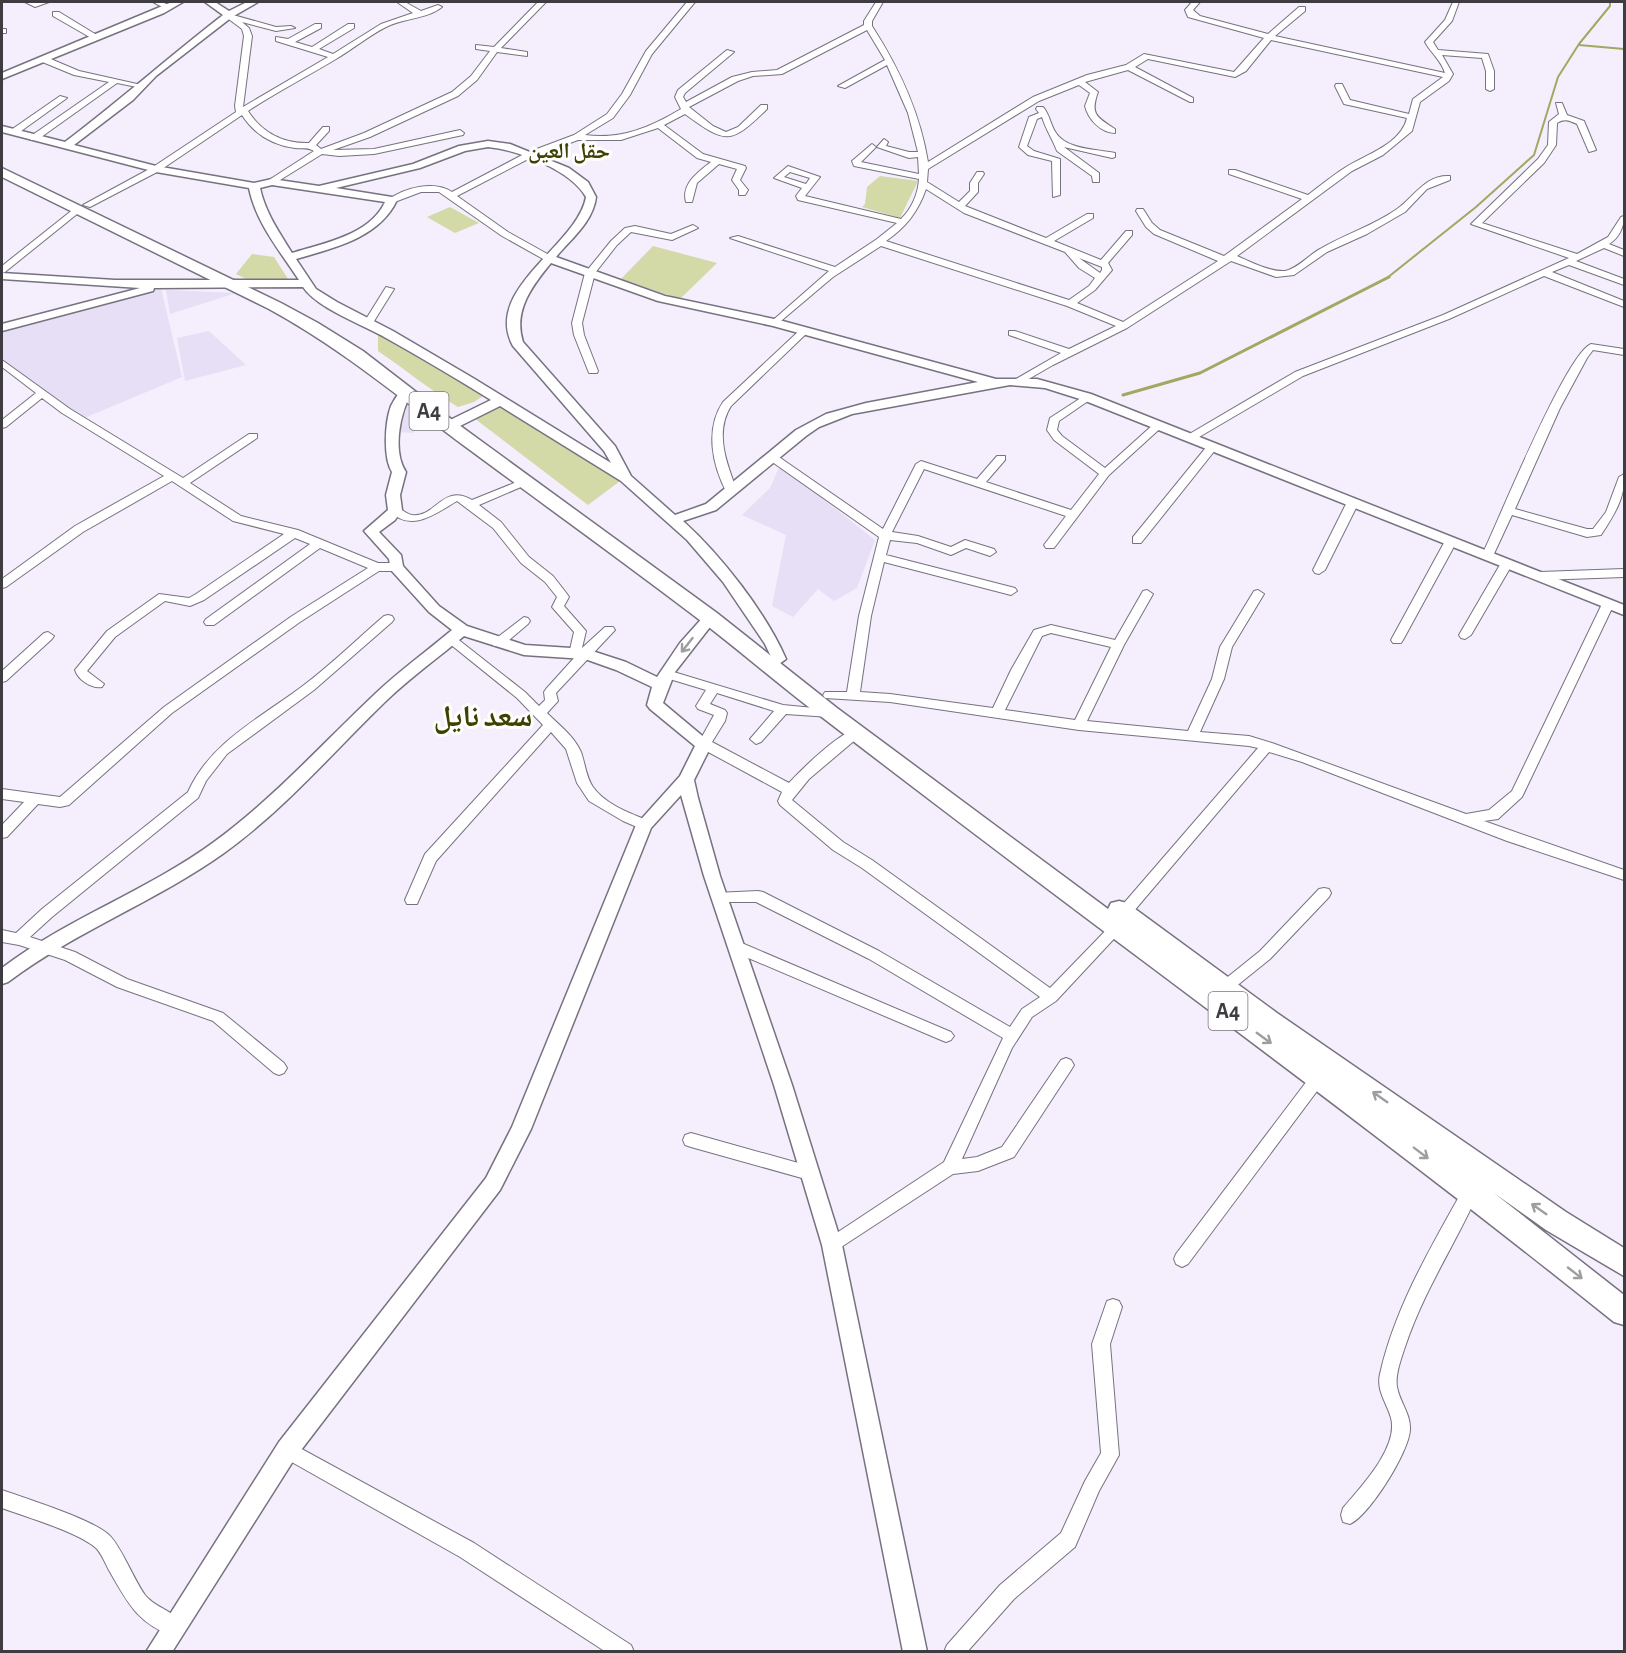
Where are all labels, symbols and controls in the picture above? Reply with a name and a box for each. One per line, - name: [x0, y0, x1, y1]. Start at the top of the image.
- district label: حقل العين: [528, 140, 610, 164]
- road number: A4: [410, 392, 448, 430]
- one-way arrow: [681, 636, 694, 652]
- district label: سعد نايل: [433, 702, 533, 734]
- road number: A4: [1208, 992, 1248, 1030]
- one-way arrow: [1255, 1031, 1271, 1044]
- one-way arrow: [1372, 1091, 1388, 1103]
- one-way arrow: [1412, 1147, 1428, 1160]
- one-way arrow: [1532, 1203, 1548, 1215]
- one-way arrow: [1566, 1266, 1582, 1279]

